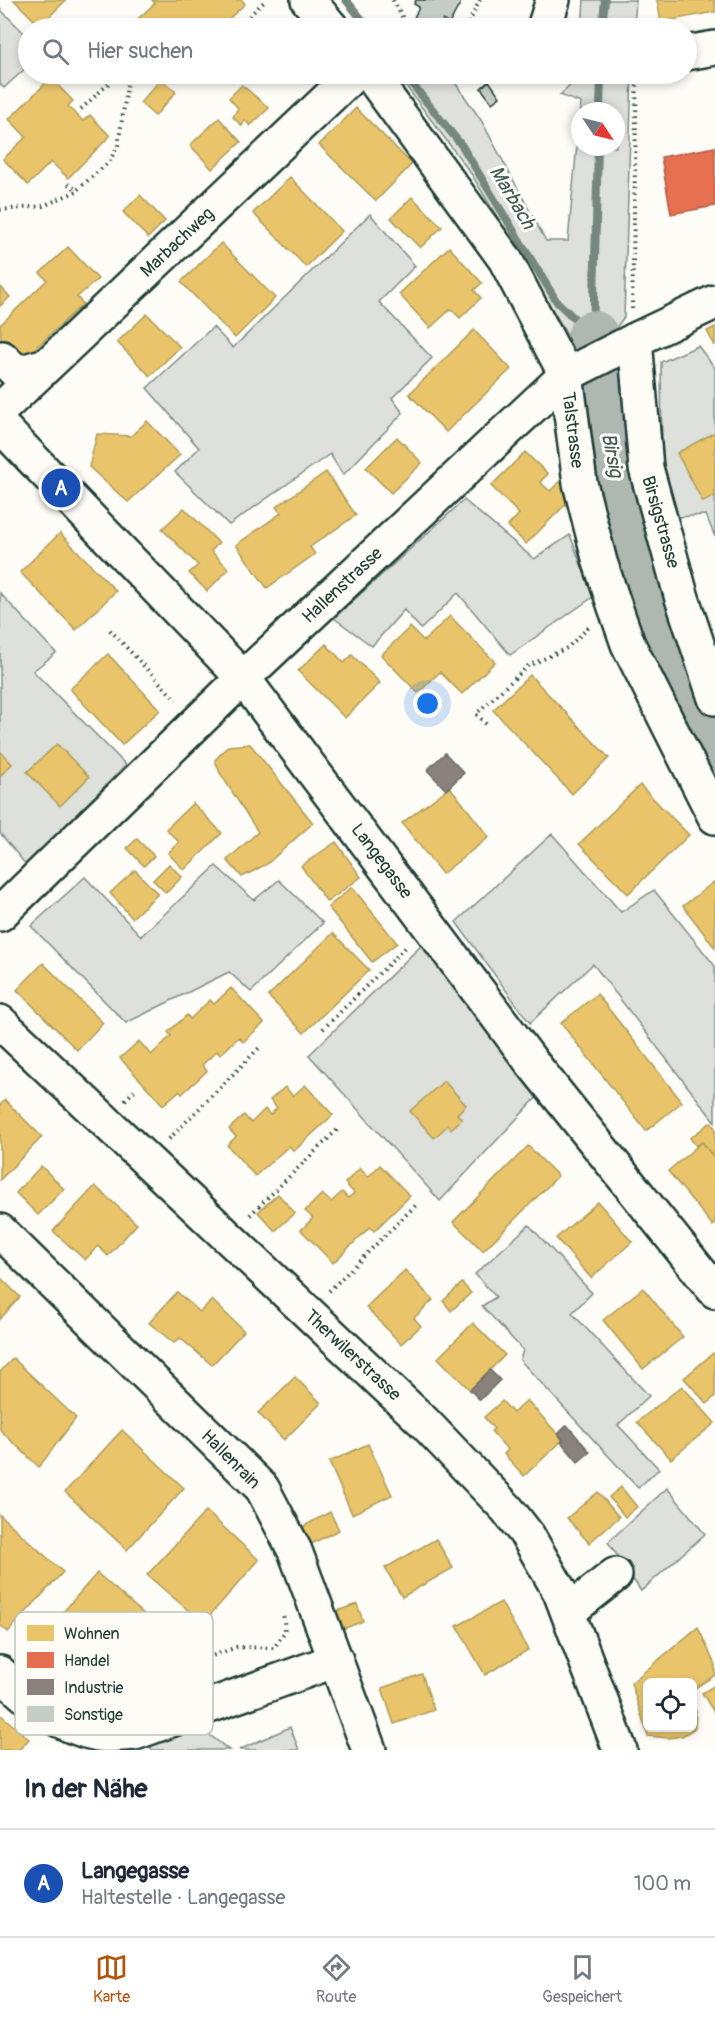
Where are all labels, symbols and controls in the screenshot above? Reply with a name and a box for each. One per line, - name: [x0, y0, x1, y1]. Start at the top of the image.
- search box: [18, 18, 697, 84]
- icon: search: [39, 35, 72, 68]
- text: Hier suchen: [87, 37, 193, 65]
- north arrow: [571, 102, 625, 156]
- water label: Marbach: [484, 161, 542, 235]
- street label: Marbachweg: [136, 202, 219, 282]
- street label: Talstrasse: [556, 391, 589, 470]
- water label: Birsig: [596, 431, 629, 481]
- pin: A: [42, 466, 80, 510]
- street label: Birsigstrasse: [636, 473, 685, 571]
- street label: Hallenstrasse: [297, 542, 387, 628]
- your location: [413, 689, 442, 718]
- street label: Langegasse: [346, 819, 417, 904]
- street label: Therwilerstrasse: [300, 1305, 406, 1406]
- street label: Hallenrain: [196, 1425, 265, 1494]
- legend: [15, 1612, 213, 1735]
- text: Wohnen: [64, 1624, 119, 1644]
- text: Handel: [64, 1651, 110, 1671]
- text: Industrie: [64, 1678, 124, 1698]
- map controls: [643, 1678, 697, 1732]
- button: locate: [643, 1678, 697, 1732]
- text: Sonstige: [64, 1705, 123, 1725]
- text: In der Nähe: [24, 1773, 147, 1805]
- text: Langegasse: [81, 1857, 189, 1885]
- text: A: [37, 1871, 50, 1896]
- text: 100 m: [634, 1871, 691, 1896]
- text: Haltestelle · Langegasse: [81, 1885, 285, 1910]
- tab: Karte: [93, 1951, 130, 2007]
- tab: Route: [316, 1951, 356, 2007]
- tab: Gespeichert: [542, 1951, 622, 2007]

